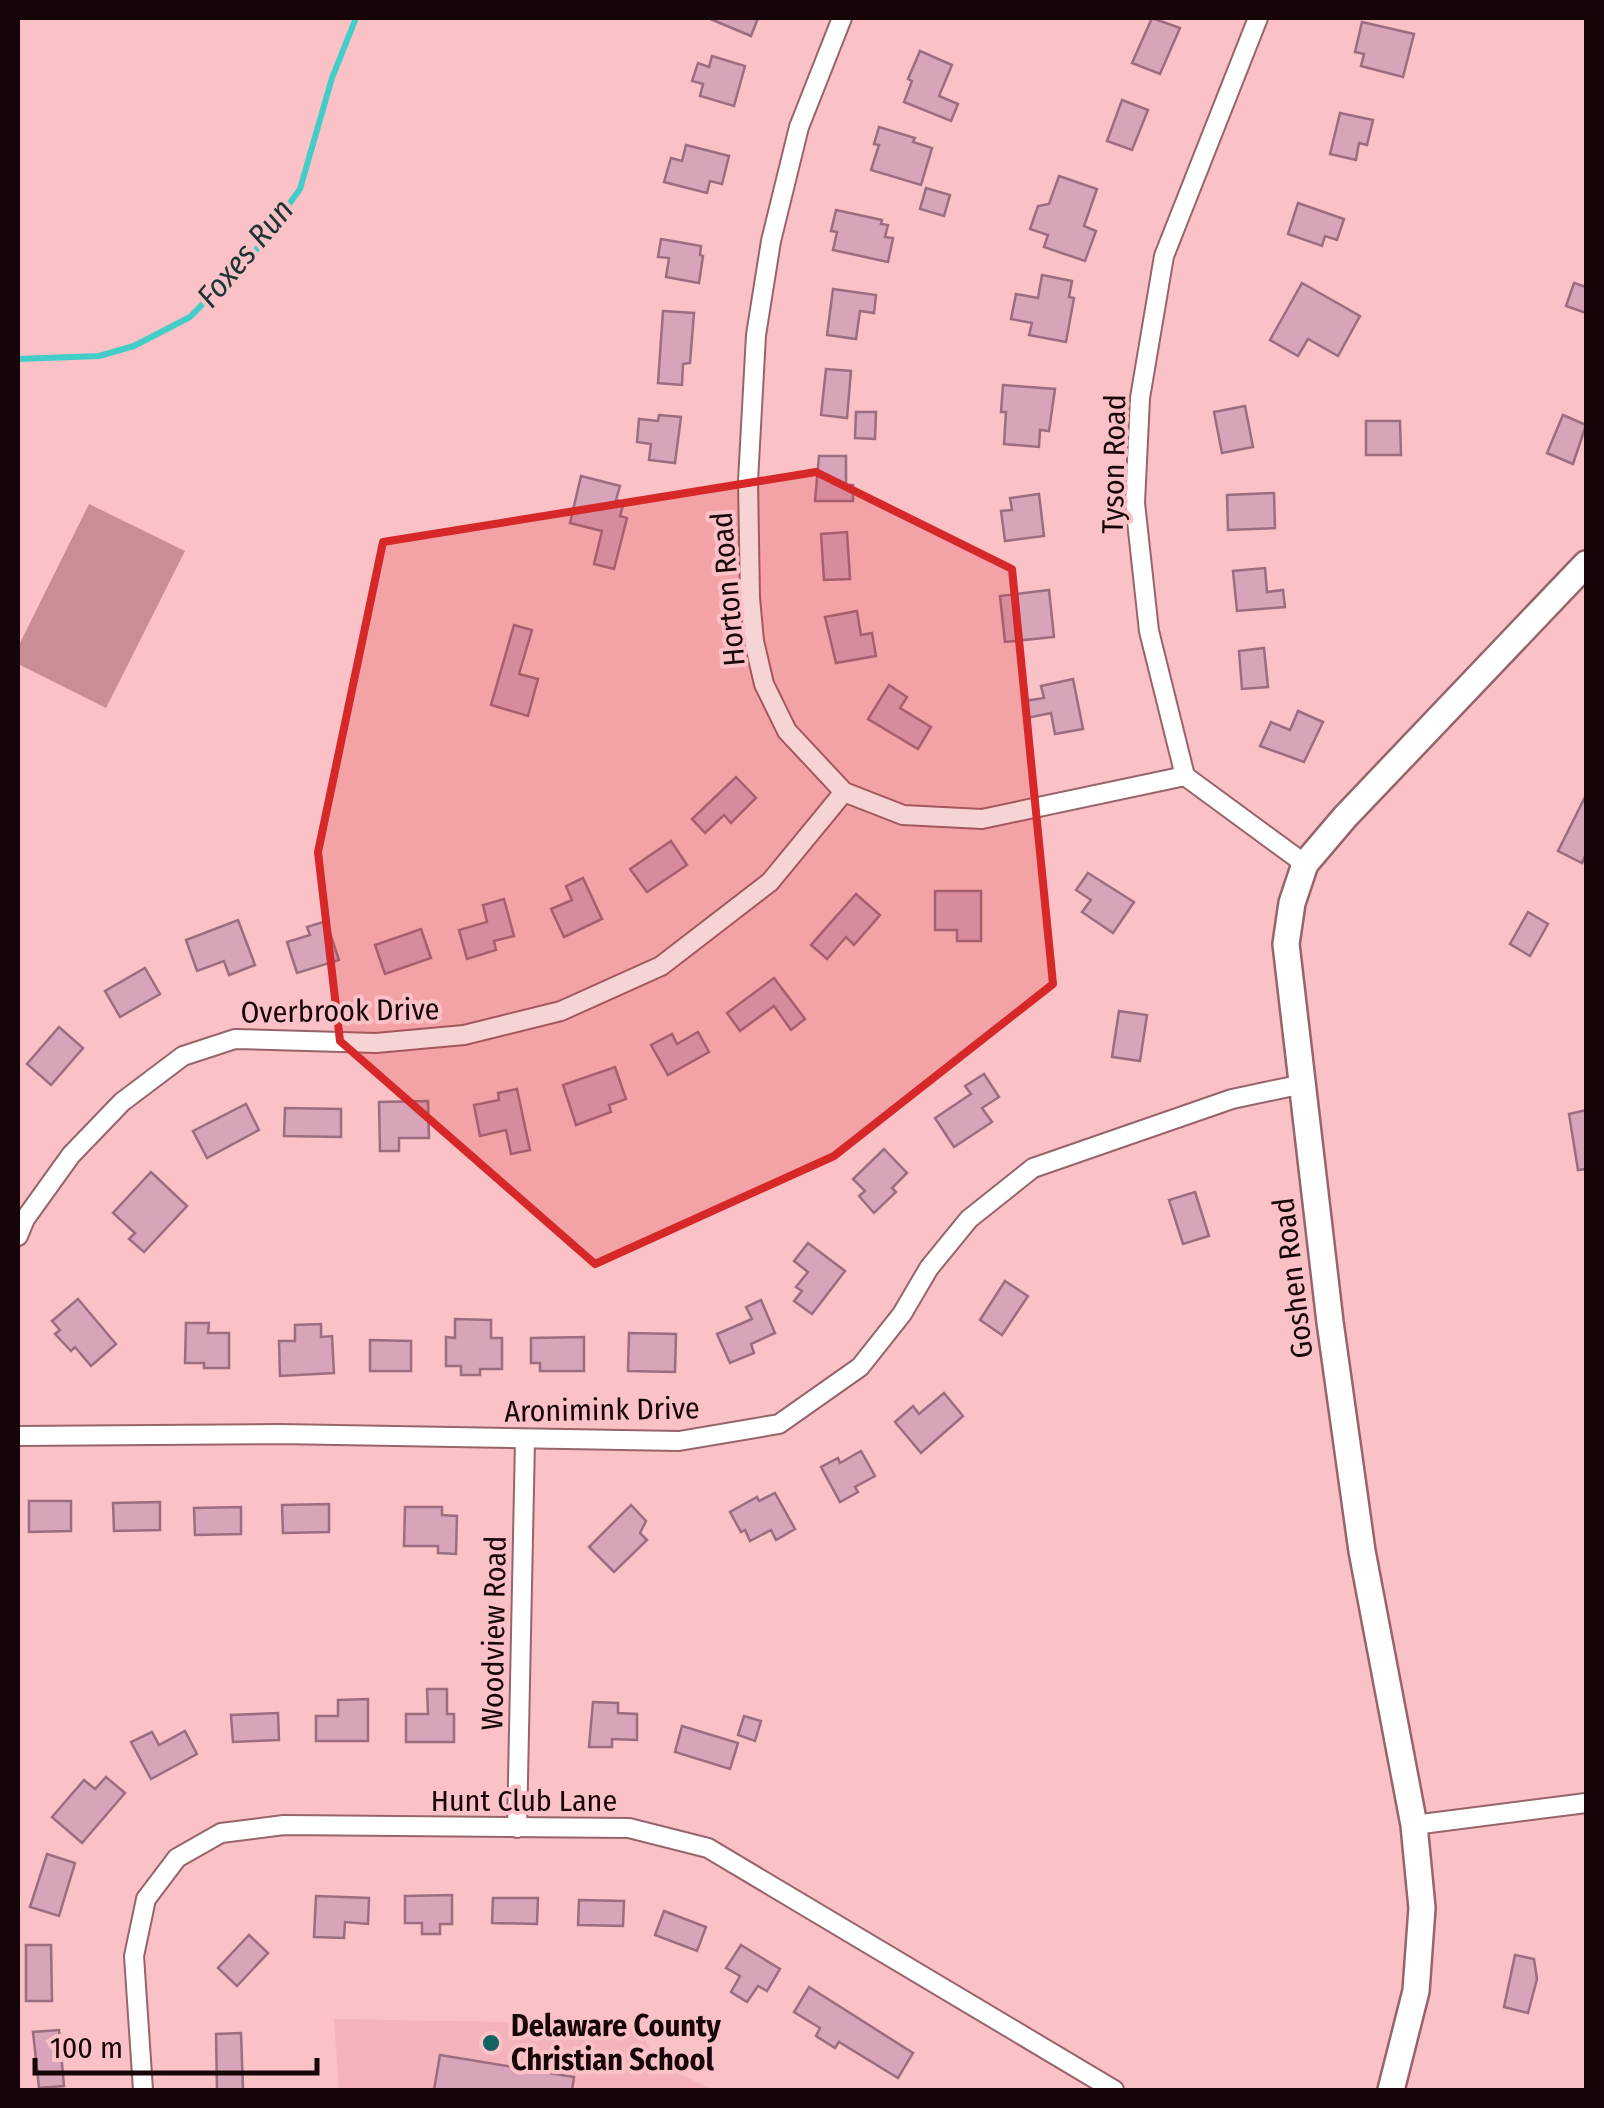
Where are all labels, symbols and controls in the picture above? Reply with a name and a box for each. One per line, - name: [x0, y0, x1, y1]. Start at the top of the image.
- water label: Foxes Run: [189, 191, 301, 315]
- street label: Tyson Road: [1095, 394, 1133, 534]
- street label: Horton Road: [703, 510, 753, 668]
- street label: Overbrook Drive: [240, 991, 440, 1031]
- street label: Goshen Road: [1265, 1196, 1321, 1360]
- street label: Aronimink Drive: [504, 1390, 700, 1430]
- street label: Woodview Road: [474, 1535, 514, 1731]
- street label: Hunt Club Lane: [431, 1783, 617, 1819]
- place label: Delaware County Christian School: [511, 2008, 721, 2078]
- scale bar: [35, 2013, 318, 2075]
- text: 100 m: [50, 2030, 123, 2066]
- marker: Delaware County Christian School: [480, 2032, 502, 2054]

